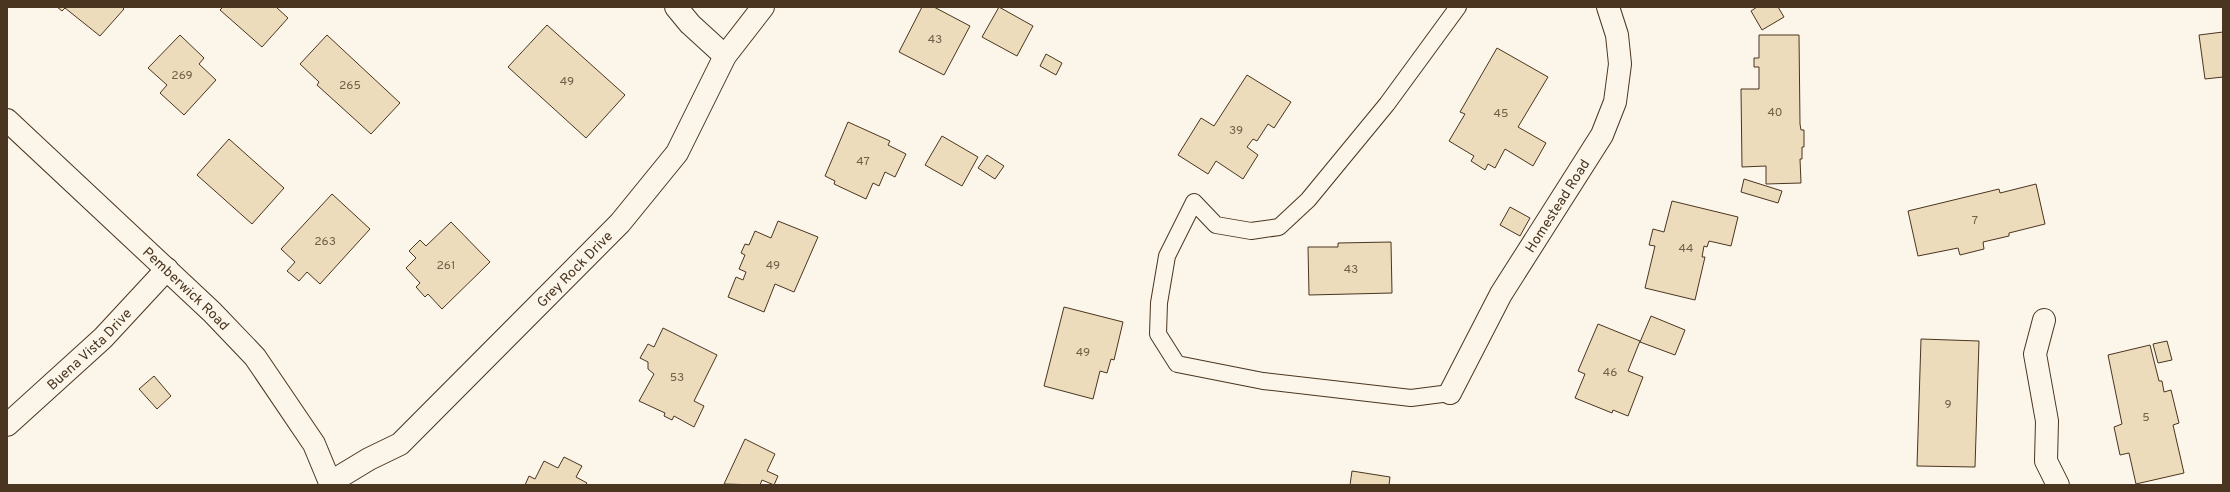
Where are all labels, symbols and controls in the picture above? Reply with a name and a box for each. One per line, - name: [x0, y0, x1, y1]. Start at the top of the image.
- house number: 43: [928, 32, 942, 48]
- house number: 269: [171, 68, 193, 84]
- house number: 49: [560, 74, 574, 90]
- house number: 265: [339, 78, 361, 94]
- house number: 40: [1767, 105, 1783, 121]
- house number: 45: [1494, 106, 1508, 122]
- house number: 39: [1229, 123, 1243, 139]
- house number: 47: [856, 154, 870, 170]
- street label: Homestead Road: [1522, 157, 1594, 256]
- house number: 7: [1972, 213, 1978, 229]
- street label: Grey Rock Drive: [534, 228, 617, 312]
- house number: 263: [314, 234, 336, 250]
- house number: 44: [1679, 241, 1693, 257]
- street label: Pemberwick Road: [138, 244, 232, 335]
- house number: 261: [437, 258, 455, 274]
- house number: 49: [766, 258, 780, 274]
- house number: 43: [1344, 262, 1358, 278]
- street label: Buena Vista Drive: [44, 305, 136, 394]
- house number: 49: [1076, 345, 1090, 361]
- house number: 46: [1603, 365, 1617, 381]
- house number: 53: [670, 370, 684, 386]
- house number: 9: [1944, 397, 1952, 413]
- house number: 5: [2142, 410, 2150, 426]

